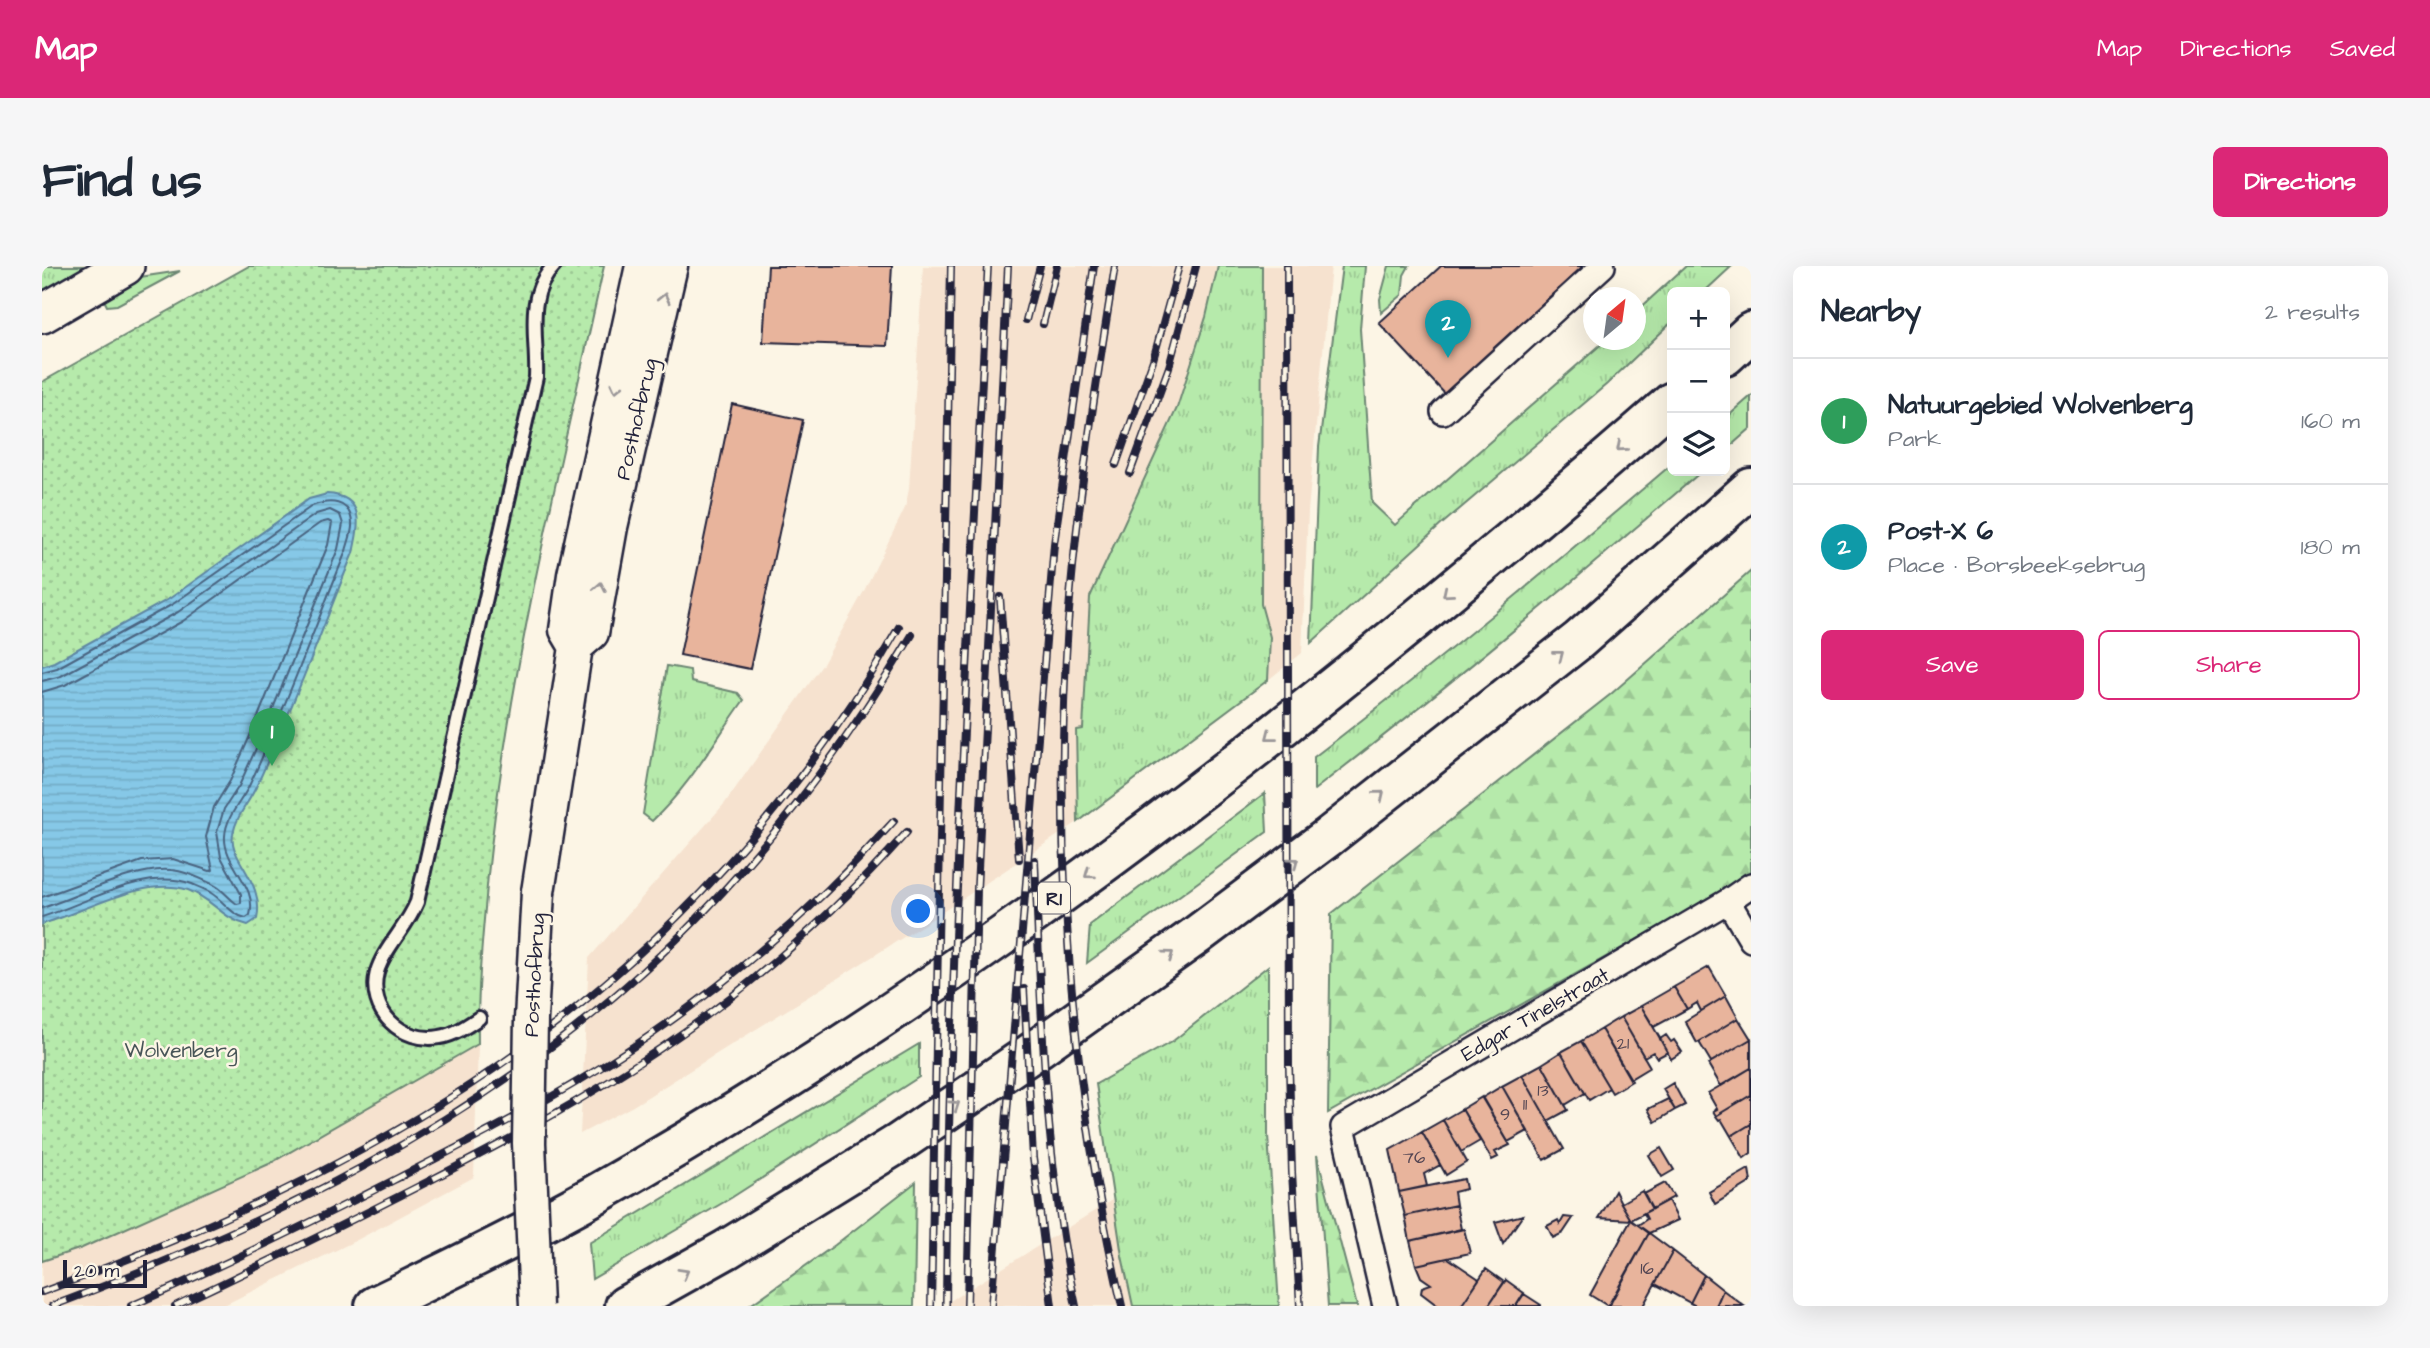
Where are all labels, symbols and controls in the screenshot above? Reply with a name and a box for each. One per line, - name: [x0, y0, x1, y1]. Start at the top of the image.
- text: Map: [35, 26, 97, 72]
- text: Map: [2097, 32, 2142, 66]
- text: Directions: [2180, 32, 2292, 66]
- text: Saved: [2330, 32, 2395, 66]
- button: Directions: [2213, 147, 2388, 217]
- text: Find us: [42, 148, 202, 216]
- north arrow: [1583, 287, 1646, 350]
- map controls: [1667, 287, 1730, 476]
- button: +: [1667, 287, 1730, 350]
- text: Nearby: [1821, 291, 1921, 333]
- one-way arrow: [656, 292, 670, 304]
- text: 2 results: [2265, 296, 2360, 328]
- pin: 2: [1425, 300, 1471, 358]
- button: −: [1667, 350, 1730, 413]
- street label: Posthofbrug: [608, 355, 667, 483]
- one-way arrow: [609, 382, 624, 394]
- text: Natuurgebied Wolvenberg: [1888, 387, 2193, 423]
- text: 1: [1843, 405, 1845, 437]
- text: 160 m: [2301, 405, 2360, 437]
- button: layers: [1667, 413, 1730, 476]
- text: Park: [1888, 423, 1941, 455]
- one-way arrow: [1616, 438, 1629, 451]
- text: Post-X 6: [1888, 513, 1993, 549]
- text: 2: [1837, 531, 1851, 563]
- text: 180 m: [2301, 531, 2360, 563]
- text: Place · Borsbeeksebrug: [1888, 549, 2145, 581]
- one-way arrow: [592, 581, 607, 593]
- one-way arrow: [1442, 585, 1455, 597]
- button: Save: [1821, 630, 2084, 700]
- button: Share: [2098, 630, 2360, 700]
- one-way arrow: [1551, 651, 1563, 664]
- pin: 1: [249, 708, 295, 766]
- one-way arrow: [1265, 727, 1278, 740]
- one-way arrow: [1372, 791, 1384, 804]
- one-way arrow: [1286, 858, 1299, 871]
- one-way arrow: [1084, 865, 1097, 878]
- road number: R1: [1038, 883, 1070, 914]
- your location: [901, 894, 935, 928]
- street label: Posthofbrug: [517, 912, 554, 1038]
- one-way arrow: [1161, 951, 1174, 963]
- street label: Edgar Tinelstraat: [1456, 960, 1616, 1070]
- house number: 21: [1617, 1031, 1629, 1056]
- park label: Wolvenberg: [124, 1036, 238, 1067]
- house number: 13: [1537, 1078, 1549, 1103]
- house number: 11: [1523, 1092, 1527, 1117]
- one-way arrow: [947, 1101, 960, 1113]
- house number: 9: [1500, 1102, 1510, 1127]
- house number: 76: [1403, 1145, 1425, 1170]
- house number: 16: [1640, 1256, 1654, 1281]
- scale bar: [63, 1257, 147, 1289]
- text: 20 m: [74, 1258, 119, 1285]
- one-way arrow: [677, 1268, 690, 1281]

